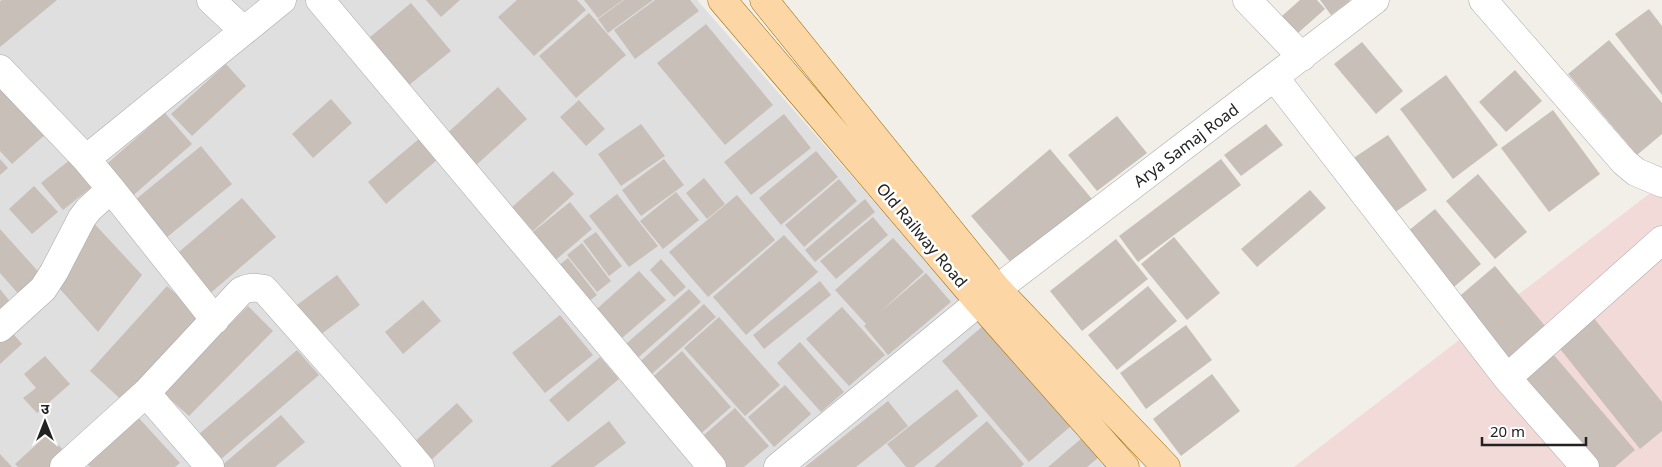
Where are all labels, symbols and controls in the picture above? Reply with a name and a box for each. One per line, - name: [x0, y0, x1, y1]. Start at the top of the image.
- street label: Arya Samaj Road: [1129, 98, 1243, 192]
- street label: Old Railway Road: [872, 178, 972, 292]
- north arrow: [20, 397, 70, 447]
- text: उ: [41, 399, 50, 418]
- scale bar: [1482, 414, 1586, 446]
- text: 20 m: [1490, 421, 1525, 441]

